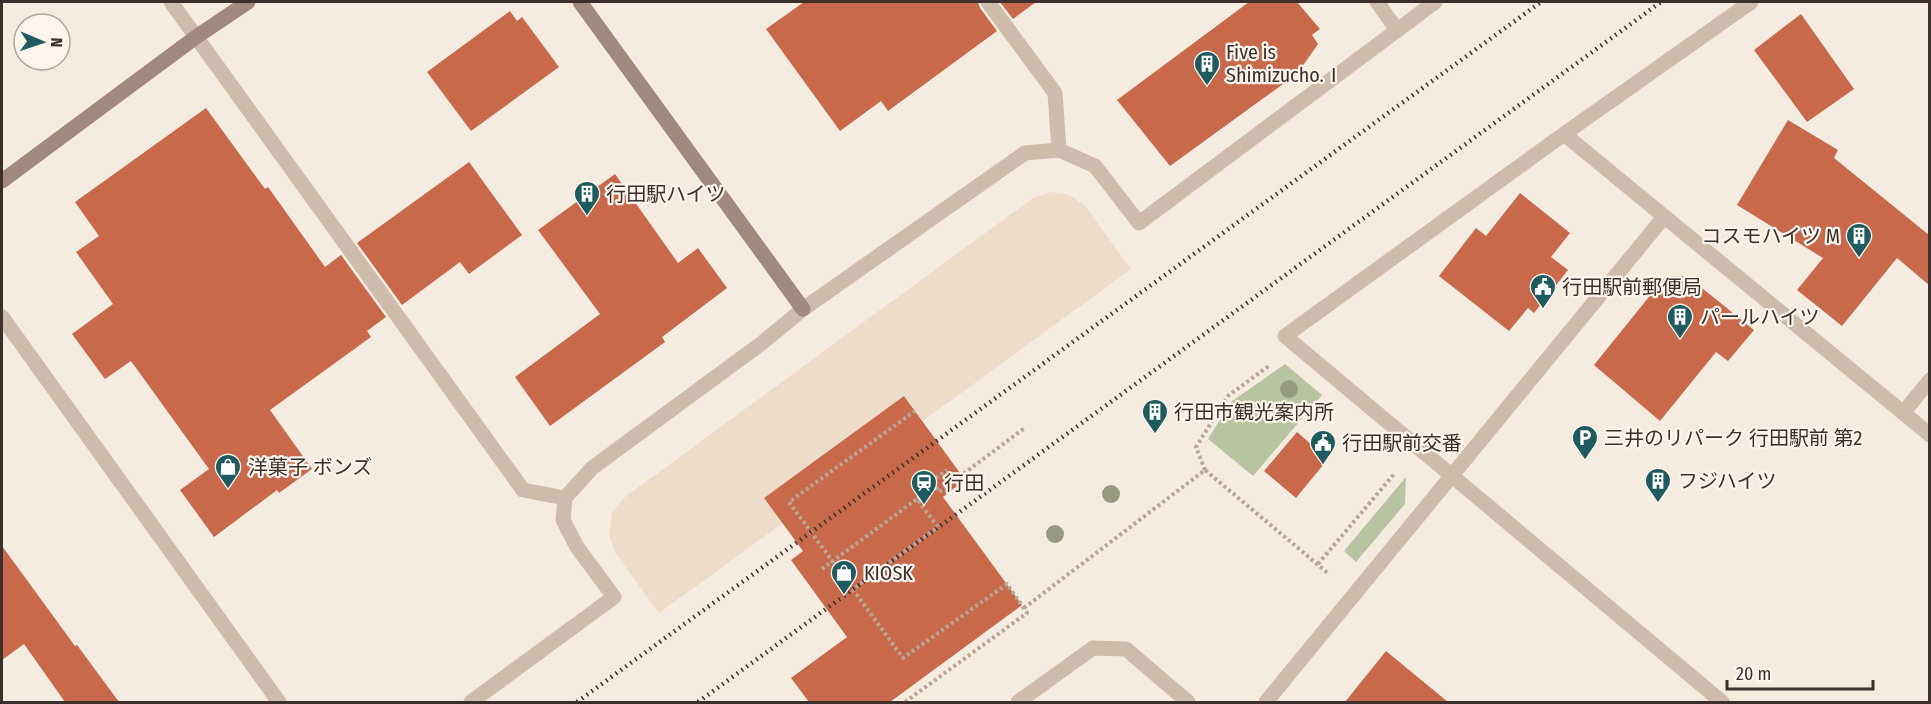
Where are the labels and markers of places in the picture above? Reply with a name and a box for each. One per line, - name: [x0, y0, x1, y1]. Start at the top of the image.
- place label: Five is Shimizucho.Ⅰ: [1226, 40, 1344, 87]
- building icon: Five is Shimizucho.Ⅰ: [1192, 49, 1222, 87]
- building icon: 行田駅ハイツ: [572, 179, 602, 217]
- place label: 行田駅ハイツ: [606, 182, 726, 206]
- building icon: コスモハイツ M: [1844, 221, 1874, 259]
- place label: コスモハイツ M: [1701, 224, 1840, 248]
- public building icon: 行田駅前郵便局: [1528, 272, 1558, 310]
- place label: 行田駅前郵便局: [1562, 275, 1702, 299]
- building icon: パールハイツ: [1665, 302, 1695, 340]
- place label: パールハイツ: [1700, 305, 1820, 329]
- building icon: 行田市観光案内所: [1140, 397, 1170, 435]
- place label: 行田市観光案内所: [1174, 400, 1334, 424]
- parking icon: 三井のリパーク 行田駅前 第2: [1570, 423, 1600, 461]
- place label: 三井のリパーク 行田駅前 第2: [1604, 426, 1862, 450]
- public building icon: 行田駅前交番: [1308, 428, 1338, 466]
- place label: 行田駅前交番: [1342, 431, 1462, 455]
- shop icon: 洋菓子 ボンズ: [213, 452, 243, 490]
- place label: 洋菓子 ボンズ: [248, 455, 372, 479]
- building icon: フジハイツ: [1643, 466, 1673, 504]
- station icon: 行田: [909, 468, 939, 506]
- place label: フジハイツ: [1678, 469, 1776, 493]
- place label: 行田: [944, 471, 984, 495]
- shop icon: KIOSK: [829, 558, 859, 596]
- place label: KIOSK: [864, 561, 913, 585]

